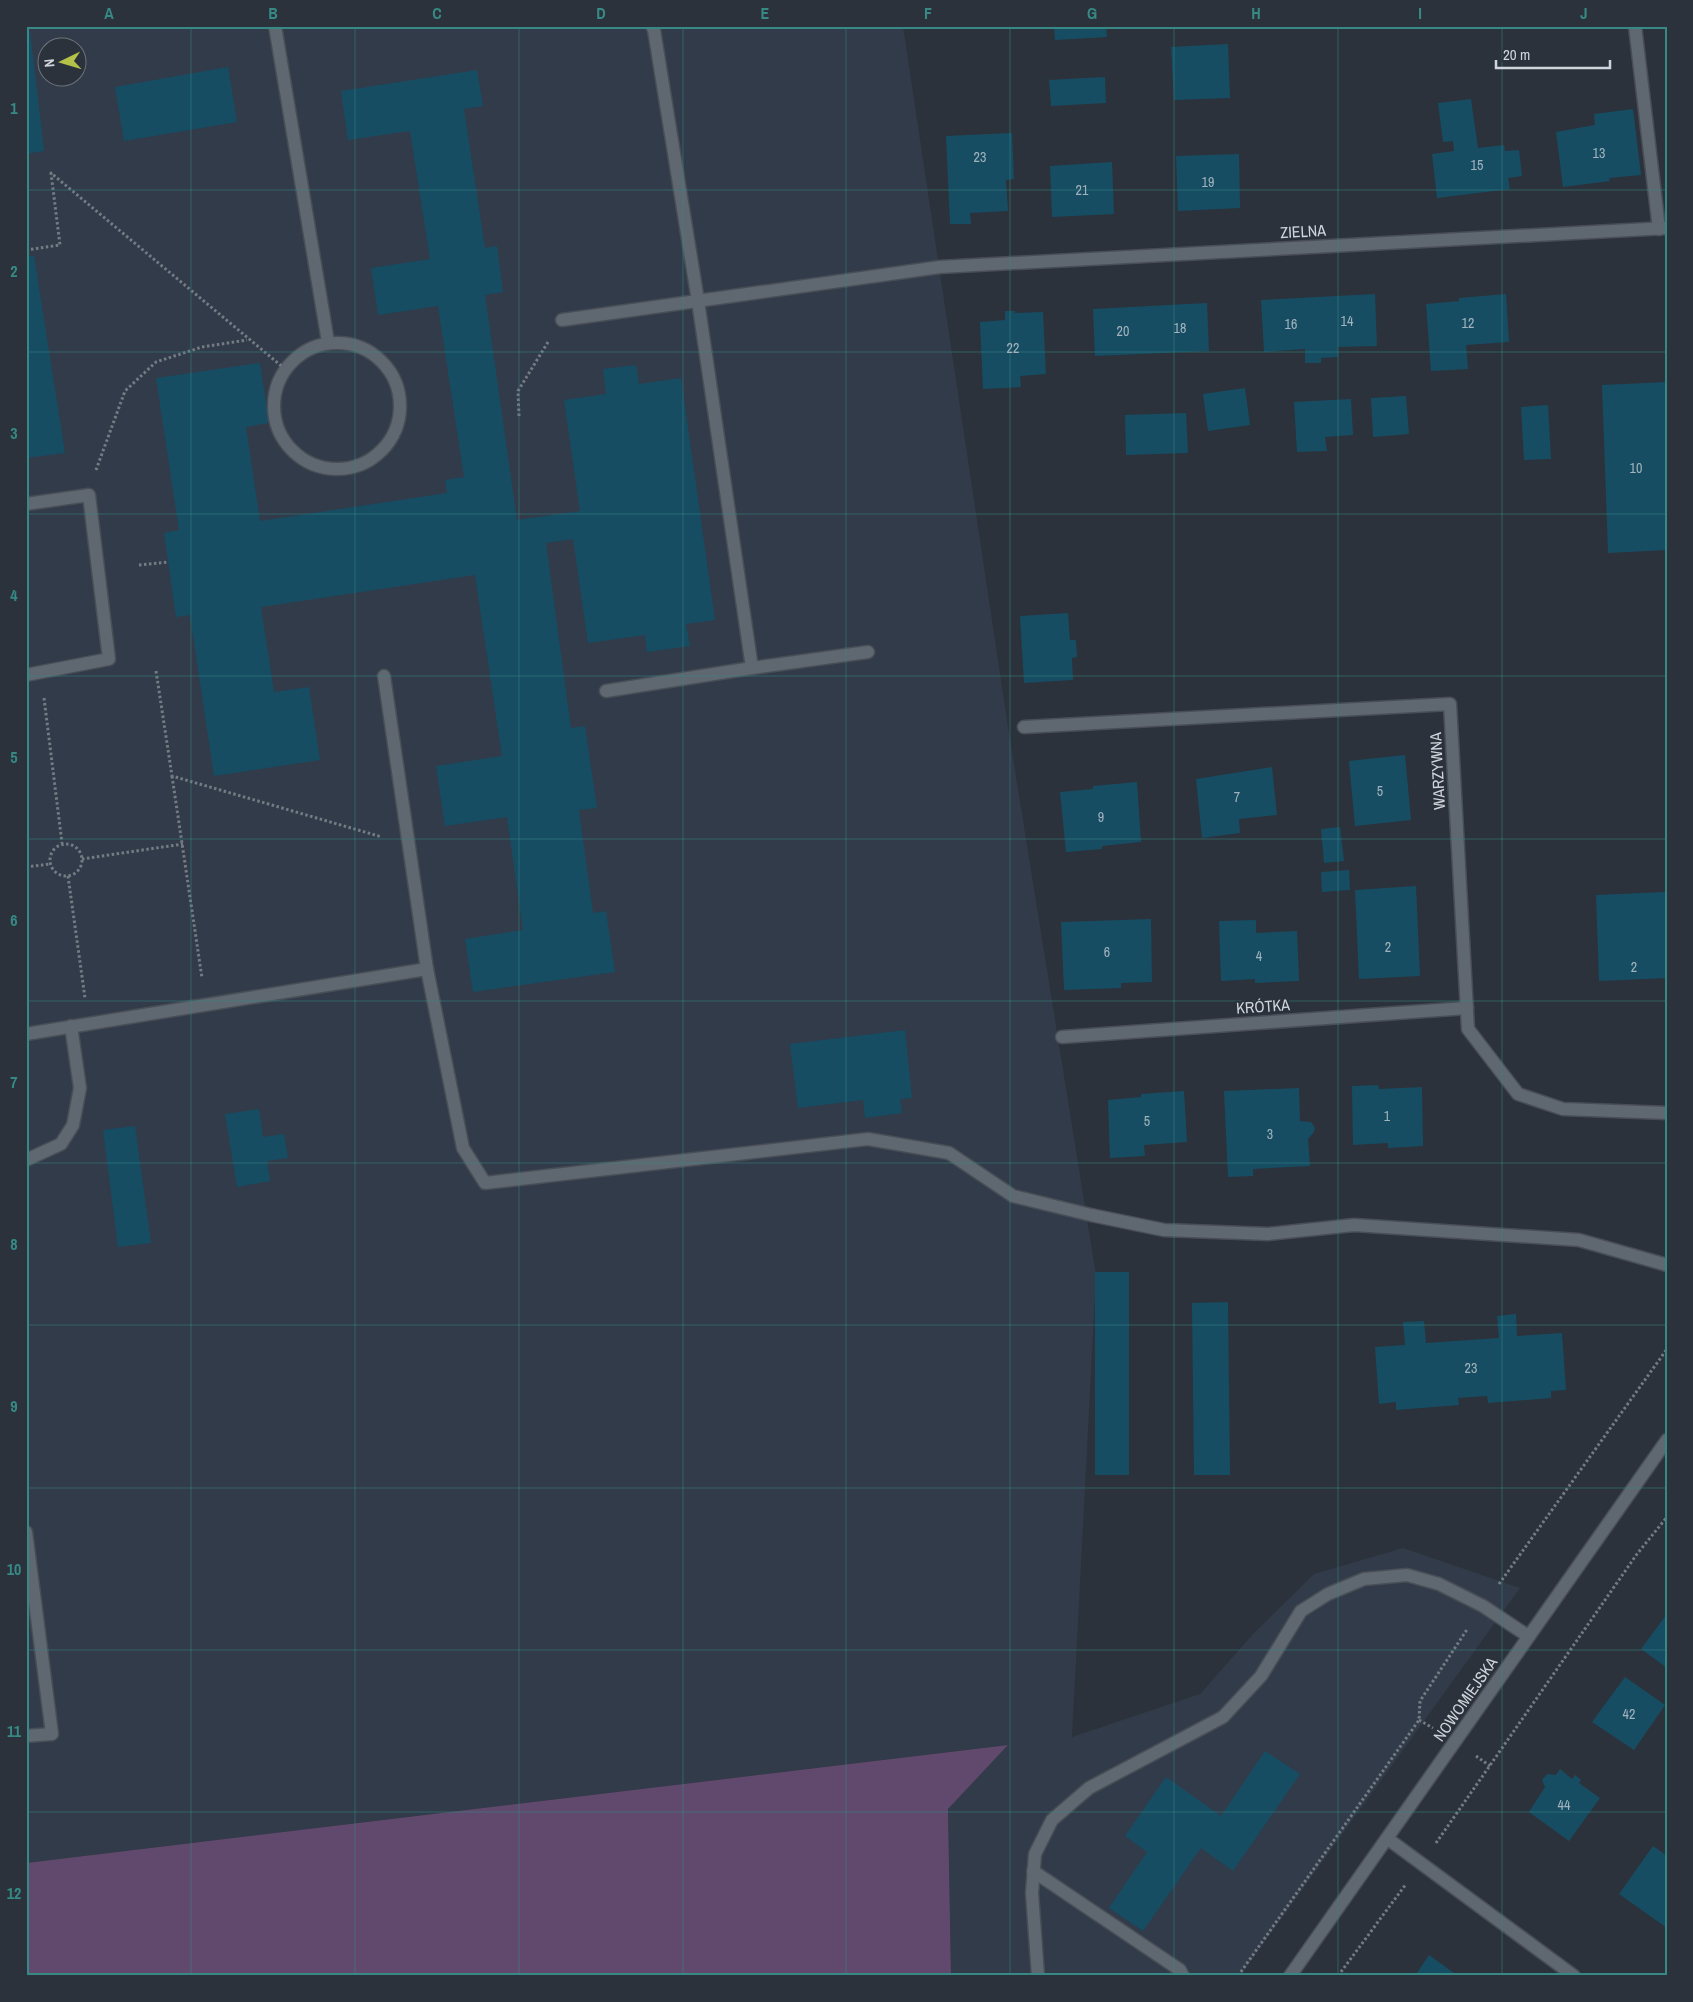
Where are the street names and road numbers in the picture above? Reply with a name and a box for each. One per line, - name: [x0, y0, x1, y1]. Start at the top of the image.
- street label: ZIELNA: [1279, 219, 1327, 243]
- street label: WARZYWNA: [1424, 731, 1450, 810]
- street label: KRÓTKA: [1235, 993, 1291, 1019]
- street label: NOWOMIEJSKA: [1428, 1652, 1502, 1746]

